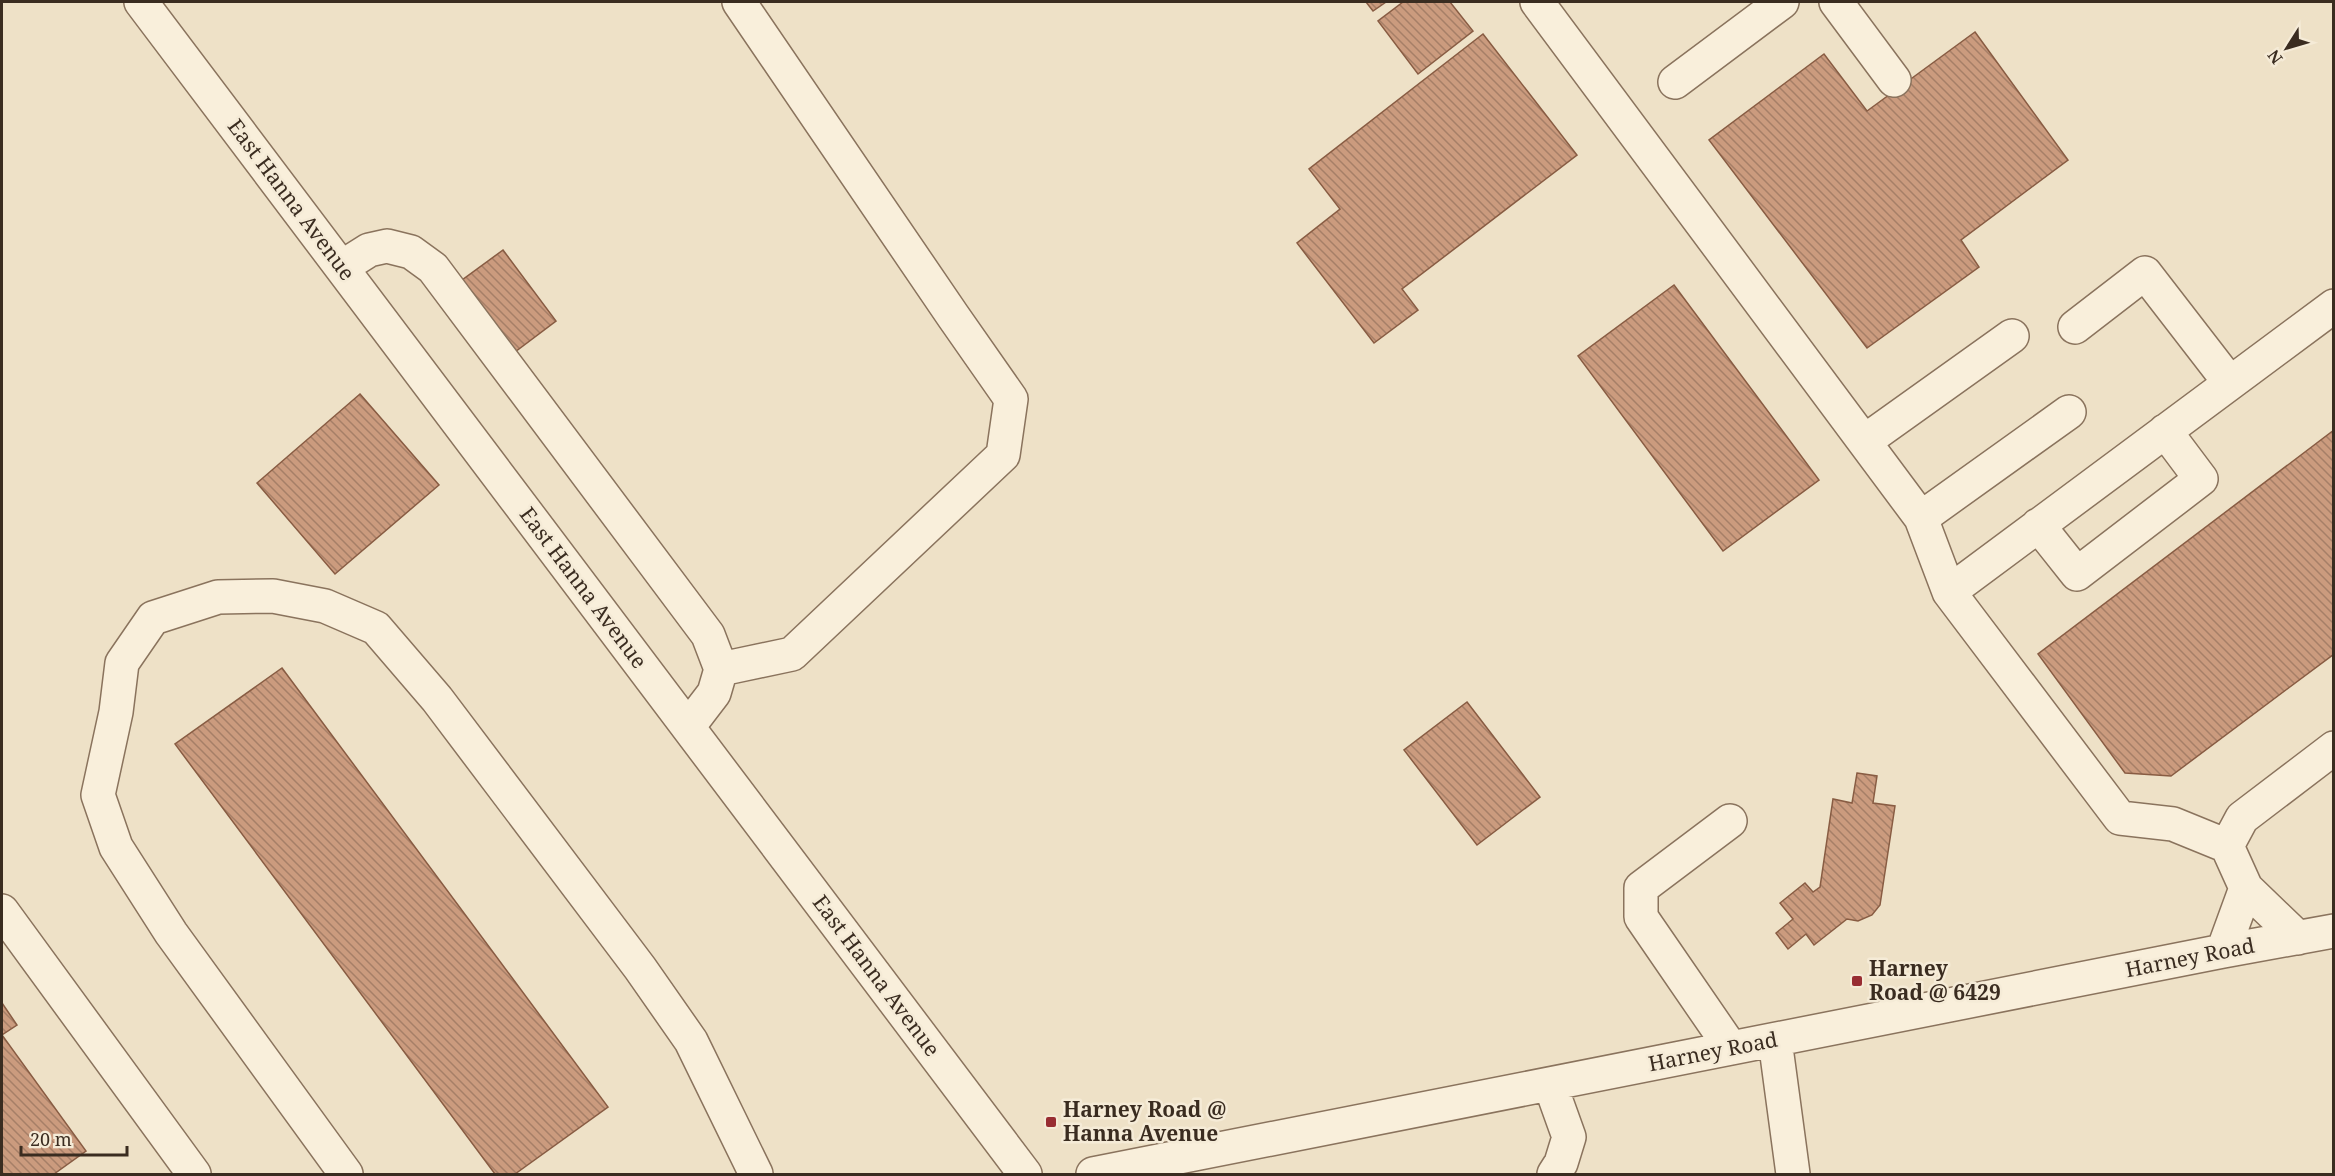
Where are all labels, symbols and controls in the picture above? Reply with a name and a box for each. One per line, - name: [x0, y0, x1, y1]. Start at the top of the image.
- north arrow: [2257, 18, 2317, 78]
- text: N: [2262, 45, 2288, 69]
- street label: East Hanna Avenue: [222, 113, 362, 286]
- street label: East Hanna Avenue: [514, 501, 654, 674]
- street label: East Hanna Avenue: [807, 889, 947, 1062]
- street label: Harney Road: [2123, 931, 2257, 983]
- place label: Harney Road @ 6429: [1869, 954, 2001, 1006]
- marker: Harney Road @ 6429: [1850, 974, 1864, 988]
- street label: Harney Road: [1646, 1025, 1780, 1077]
- place label: Harney Road @ Hanna Avenue: [1063, 1095, 1226, 1147]
- marker: Harney Road @ Hanna Avenue: [1044, 1115, 1058, 1129]
- scale bar: [21, 1119, 128, 1157]
- text: 20 m: [30, 1127, 72, 1151]

